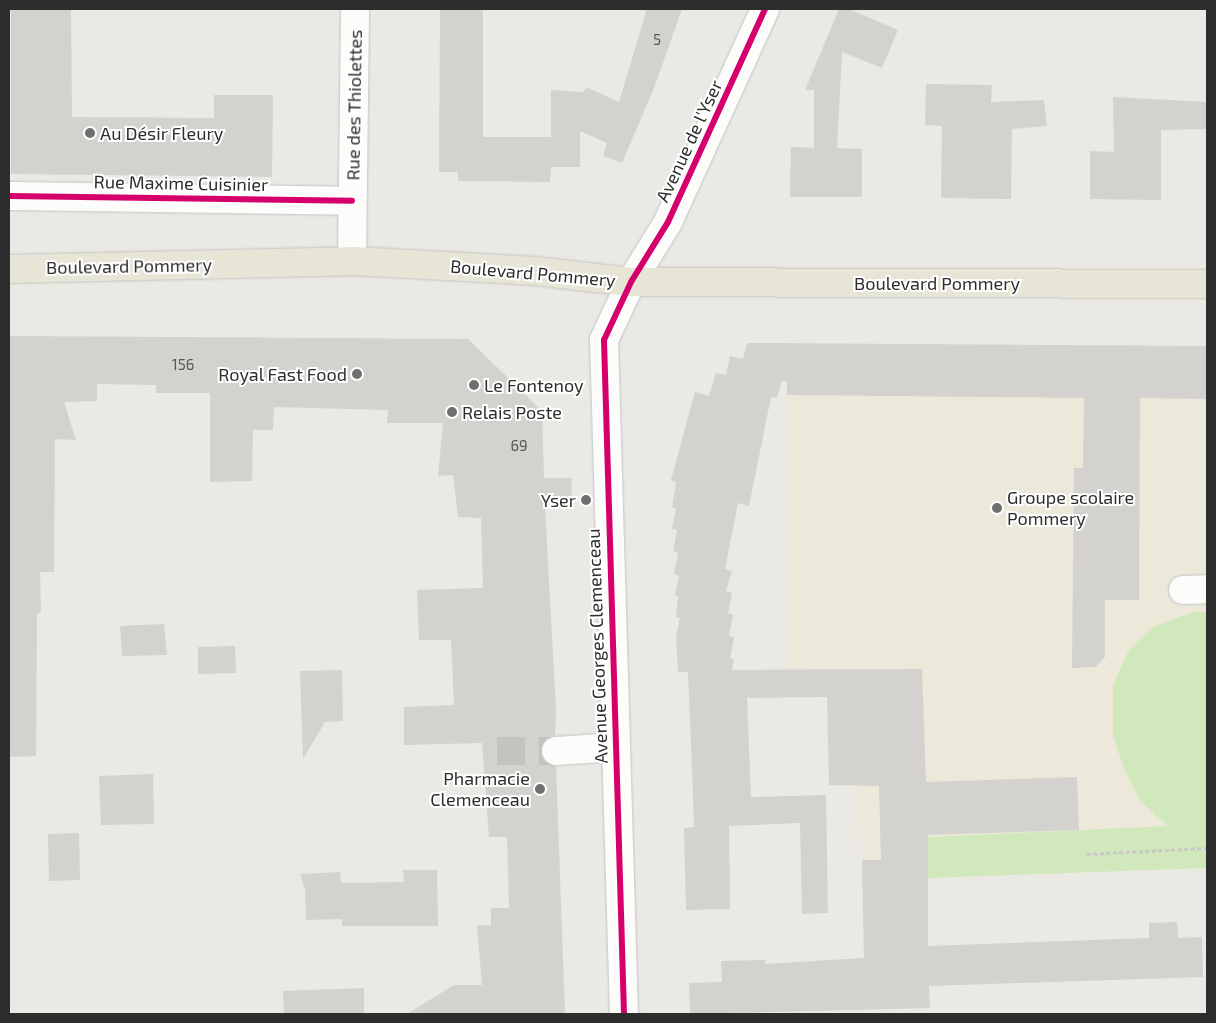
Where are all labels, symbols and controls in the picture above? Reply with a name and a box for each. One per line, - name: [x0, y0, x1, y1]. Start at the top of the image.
- street label: Rue des Thiolettes: [342, 29, 366, 181]
- house number: 5: [653, 31, 661, 49]
- street label: Avenue de l'Yser: [651, 76, 727, 206]
- place label: Au Désir Fleury: [100, 122, 224, 144]
- marker: Au Désir Fleury: [84, 127, 96, 139]
- street label: Rue Maxime Cuisinier: [94, 171, 268, 195]
- street label: Boulevard Pommery: [46, 254, 212, 278]
- street label: Boulevard Pommery: [449, 255, 617, 291]
- street label: Boulevard Pommery: [854, 272, 1020, 294]
- house number: 156: [172, 356, 194, 374]
- place label: Royal Fast Food: [218, 363, 347, 385]
- marker: Royal Fast Food: [351, 368, 363, 380]
- place label: Le Fontenoy: [484, 374, 584, 396]
- marker: Le Fontenoy: [468, 379, 480, 391]
- place label: Relais Poste: [462, 401, 562, 423]
- marker: Relais Poste: [446, 406, 458, 418]
- house number: 69: [510, 437, 528, 455]
- place label: Groupe scolaire Pommery: [1007, 487, 1134, 530]
- place label: Yser: [541, 489, 576, 511]
- marker: Yser: [580, 494, 592, 506]
- marker: Groupe scolaire Pommery: [991, 502, 1003, 514]
- street label: Avenue Georges Clemenceau: [582, 528, 612, 764]
- place label: Pharmacie Clemenceau: [430, 768, 530, 811]
- marker: Pharmacie Clemenceau: [534, 783, 546, 795]

